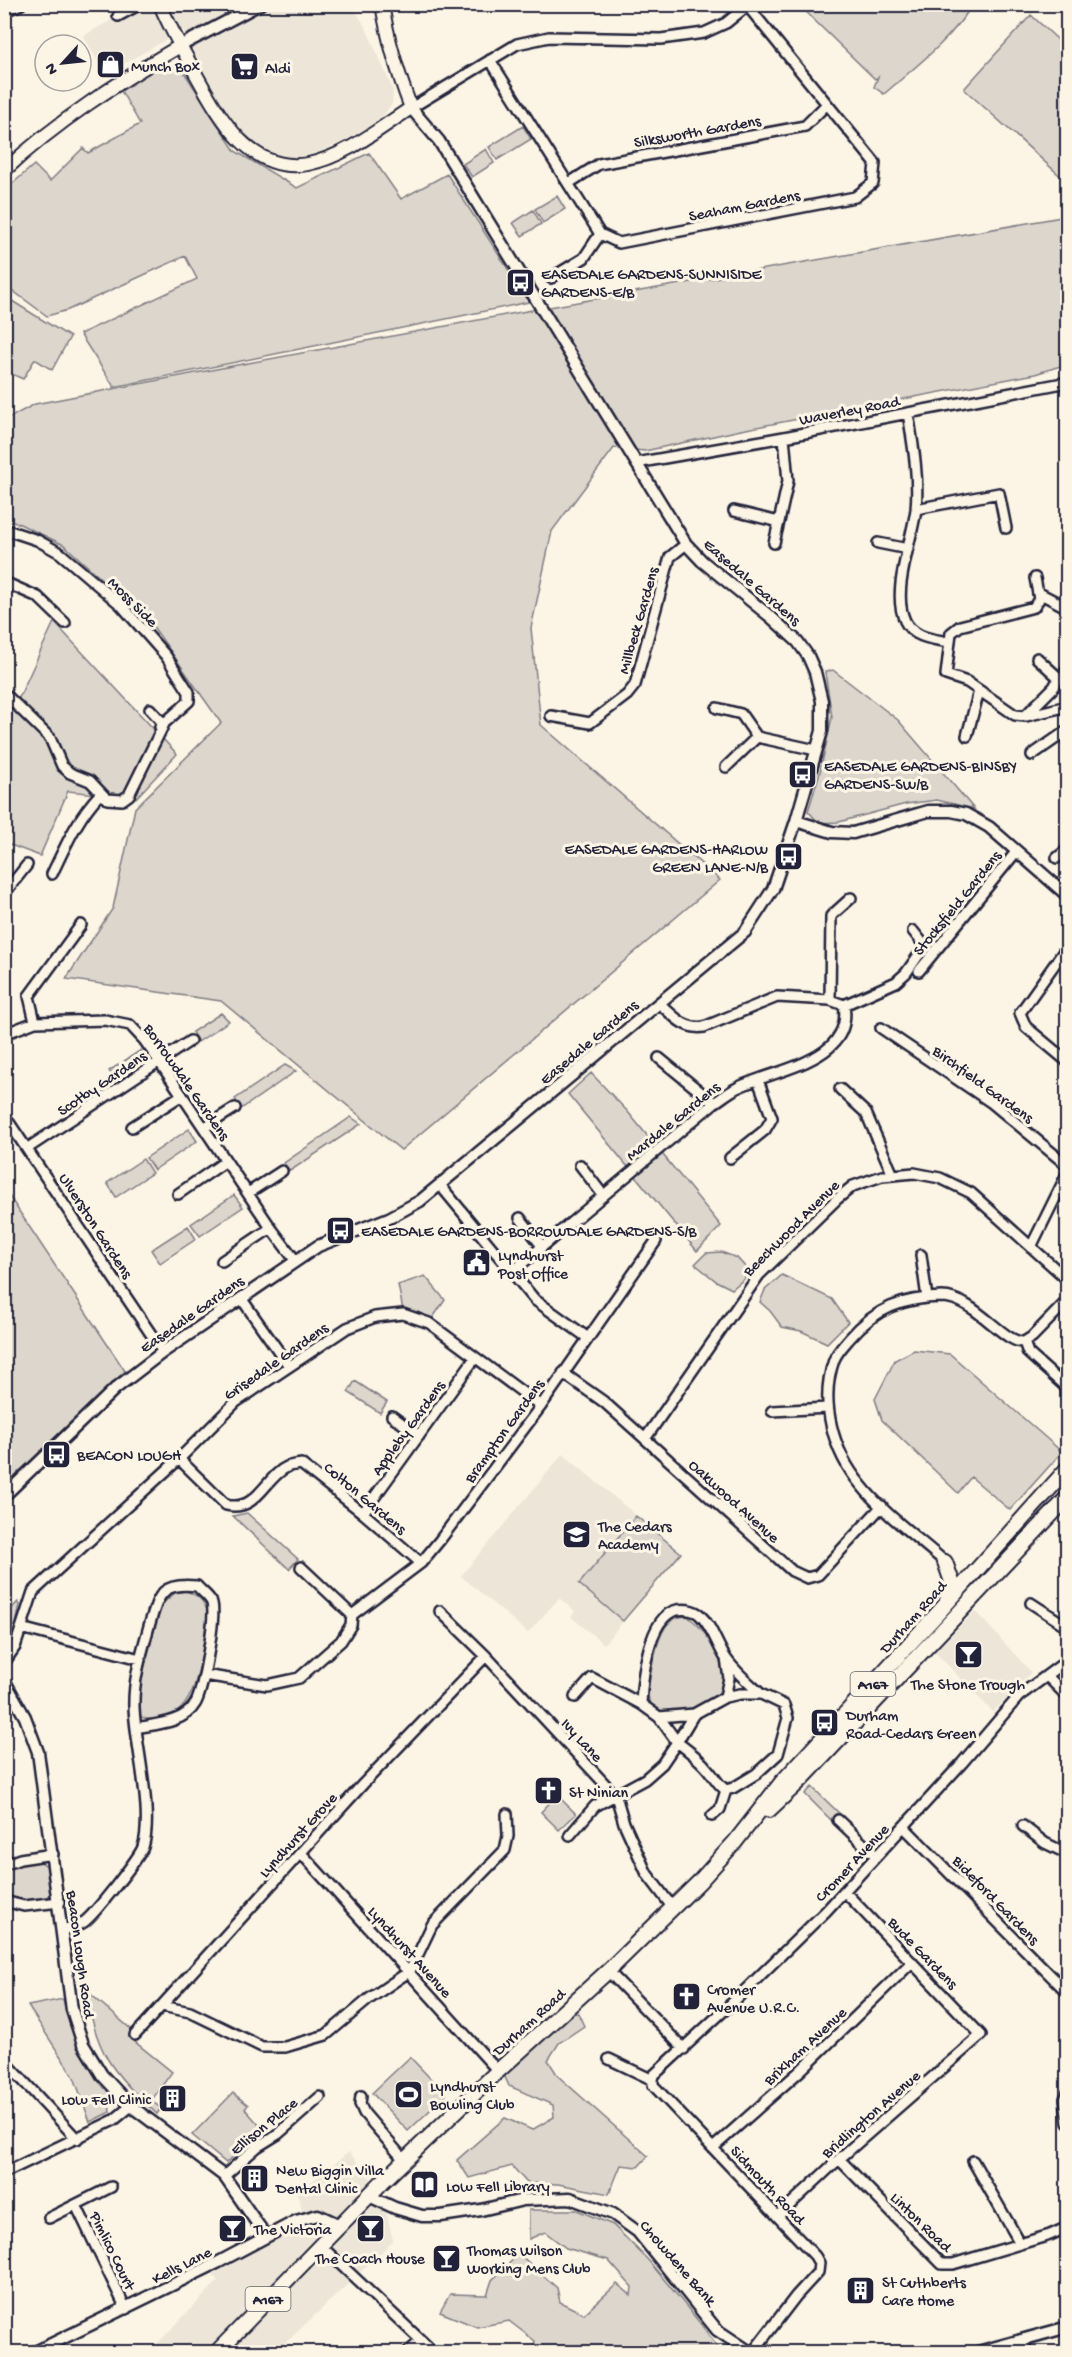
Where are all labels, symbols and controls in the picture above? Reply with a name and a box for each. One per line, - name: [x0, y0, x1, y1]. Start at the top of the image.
- north arrow: [33, 33, 93, 93]
- shop icon: Munch Box: [94, 49, 126, 81]
- supermarket icon: Aldi: [228, 51, 260, 83]
- text: N: [42, 59, 64, 77]
- place label: Munch Box: [131, 59, 201, 78]
- place label: Aldi: [265, 61, 291, 80]
- street label: Silksworth Gardens: [633, 113, 764, 154]
- street label: Seaham Gardens: [687, 187, 803, 228]
- bus stop icon: EASEDALE GARDENS-SUNNISIDE GARDENS-E/B: [504, 266, 536, 298]
- place label: EASEDALE GARDENS-SUNNISIDE GARDENS-E/B: [541, 267, 763, 304]
- street label: Waverley Road: [798, 393, 903, 431]
- street label: Easedale Gardens: [698, 536, 804, 632]
- street label: Millbeck Gardens: [616, 564, 665, 677]
- street label: Moss Side: [102, 574, 161, 633]
- bus stop icon: EASEDALE GARDENS-BINSBY GARDENS-SW/B: [787, 758, 819, 790]
- place label: EASEDALE GARDENS-BINSBY GARDENS-SW/B: [824, 759, 1017, 796]
- bus stop icon: EASEDALE GARDENS-HARLOW GREEN LANE-N/B: [773, 841, 805, 873]
- place label: EASEDALE GARDENS-HARLOW GREEN LANE-N/B: [564, 842, 769, 879]
- street label: Stocksfield Gardens: [910, 847, 1008, 961]
- street label: Easedale Gardens: [537, 996, 644, 1090]
- street label: Borrowdale Gardens: [137, 1020, 233, 1146]
- street label: Birchfield Gardens: [927, 1042, 1037, 1130]
- street label: Scotby Gardens: [55, 1047, 152, 1122]
- street label: Mardale Gardens: [623, 1078, 726, 1166]
- street label: Ulverston Gardens: [53, 1171, 136, 1284]
- street label: Beechwood Avenue: [739, 1177, 845, 1283]
- bus stop icon: EASEDALE GARDENS-BORROWDALE GARDENS-S/B: [324, 1214, 356, 1246]
- place label: EASEDALE GARDENS-BORROWDALE GARDENS-S/B: [361, 1224, 697, 1243]
- public building icon: Lyndhurst Post Office: [461, 1247, 493, 1279]
- place label: Lyndhurst Post Office: [497, 1248, 569, 1285]
- street label: Easedale Gardens: [137, 1272, 250, 1359]
- street label: Grisedale Gardens: [221, 1319, 334, 1406]
- street label: Brampton Gardens: [461, 1375, 551, 1489]
- street label: Appleby Gardens: [369, 1377, 451, 1480]
- bus stop icon: BEACON LOUGH: [40, 1438, 72, 1470]
- place label: BEACON LOUGH: [76, 1448, 182, 1467]
- street label: Oakwood Avenue: [683, 1457, 783, 1549]
- street label: Colton Gardens: [318, 1459, 410, 1541]
- school or university icon: The Cedars Academy: [561, 1518, 593, 1550]
- place label: The Cedars Academy: [597, 1519, 673, 1556]
- street label: Durham Road: [876, 1577, 953, 1659]
- bar icon: The Stone Trough: [952, 1639, 984, 1671]
- road number: A167: [850, 1672, 896, 1696]
- place label: The Stone Trough: [910, 1677, 1025, 1696]
- bus stop icon: Durham Road-Cedars Green: [809, 1707, 841, 1739]
- place label: Durham Road-Cedars Green: [845, 1708, 977, 1745]
- street label: Ivy Lane: [555, 1715, 606, 1768]
- church icon: St Ninian: [532, 1775, 564, 1807]
- place label: St Ninian: [569, 1785, 629, 1804]
- street label: Lyndhurst Grove: [256, 1789, 343, 1883]
- street label: Cromer Avenue: [813, 1821, 895, 1907]
- street label: Bideford Gardens: [946, 1852, 1043, 1951]
- street label: Beacon Lough Road: [60, 1889, 97, 2021]
- street label: Lyndhurst Avenue: [362, 1904, 455, 2004]
- street label: Bude Gardens: [882, 1914, 961, 1995]
- church icon: Cromer Avenue U.R.C.: [670, 1981, 702, 2013]
- place label: Cromer Avenue U.R.C.: [707, 1982, 800, 2019]
- street label: Durham Road: [489, 1985, 572, 2062]
- street label: Brixham Avenue: [760, 2004, 852, 2091]
- street label: Bridlington Avenue: [818, 2067, 926, 2164]
- sports icon: Lyndhurst Bowling Club: [393, 2078, 425, 2110]
- place label: Lyndhurst Bowling Club: [429, 2079, 515, 2116]
- building icon: Low Fell Clinic: [156, 2082, 188, 2114]
- place label: Low Fell Clinic: [61, 2092, 152, 2111]
- street label: Ellison Place: [228, 2094, 303, 2161]
- street label: Sidmouth Road: [725, 2143, 809, 2231]
- building icon: New Biggin Villa Dental Clinic: [239, 2162, 271, 2194]
- place label: New Biggin Villa Dental Clinic: [275, 2163, 385, 2200]
- library icon: Low Fell Library: [409, 2169, 441, 2201]
- place label: Low Fell Library: [446, 2179, 550, 2198]
- street label: Linton Road: [885, 2190, 955, 2259]
- street label: Pimlico Court: [83, 2208, 139, 2295]
- bar icon: The Victoria: [217, 2212, 249, 2244]
- bar icon: The Coach House: [354, 2213, 386, 2245]
- street label: Chowdene Bank: [634, 2218, 720, 2312]
- place label: The Victoria: [253, 2222, 333, 2241]
- bar icon: Thomas Wilson Working Mens Club: [430, 2242, 462, 2274]
- place label: Thomas Wilson Working Mens Club: [466, 2243, 591, 2280]
- street label: Kells Lane: [150, 2244, 216, 2290]
- place label: The Coach House: [314, 2251, 426, 2270]
- building icon: St Cuthberts Care Home: [845, 2274, 877, 2306]
- place label: St Cuthberts Care Home: [882, 2275, 967, 2312]
- road number: A167: [246, 2287, 290, 2311]

